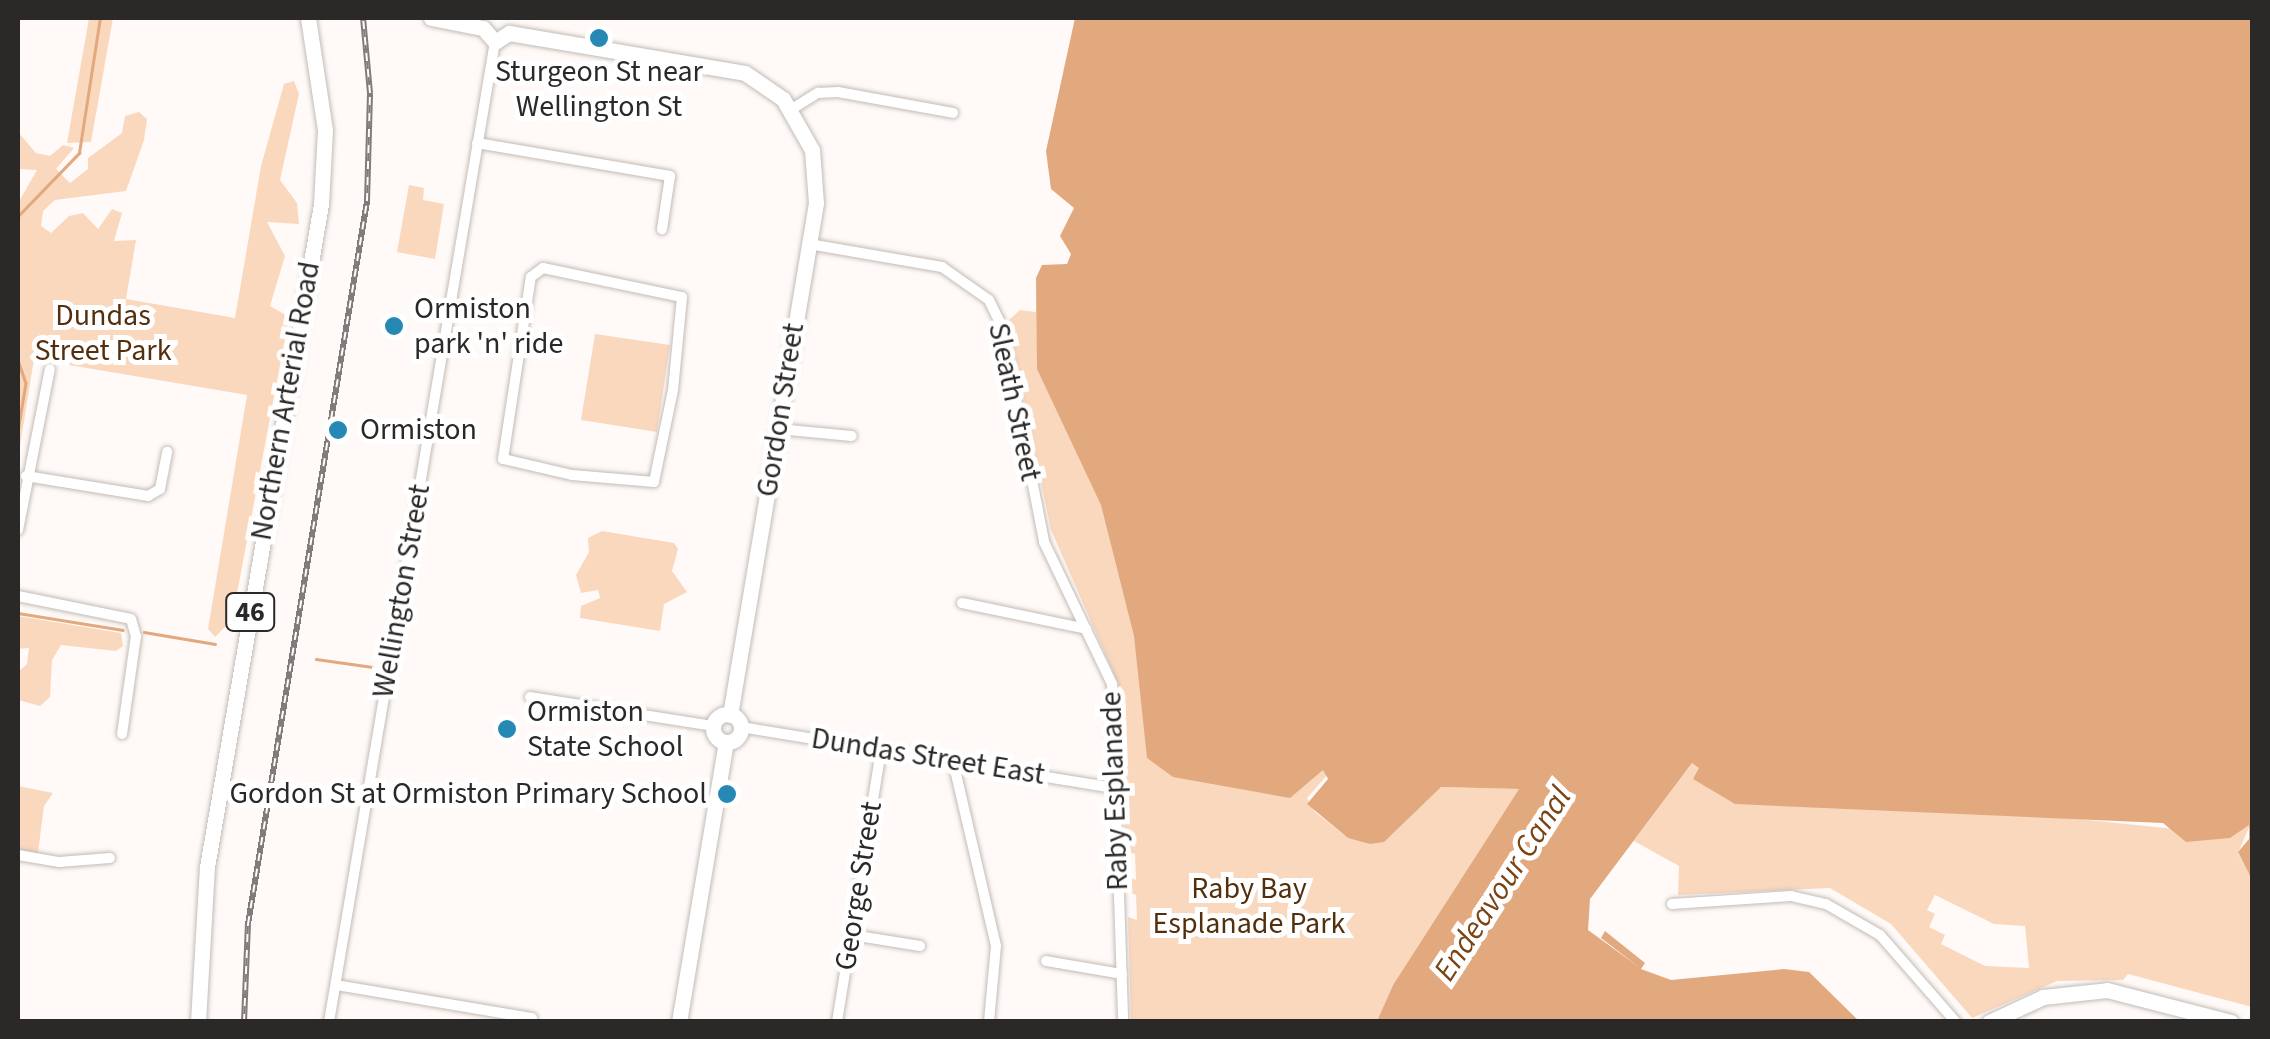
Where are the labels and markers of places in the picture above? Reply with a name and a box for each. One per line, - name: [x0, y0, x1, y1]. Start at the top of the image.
- marker: Sturgeon St near Wellington St: [588, 27, 610, 49]
- place label: Sturgeon St near Wellington St: [495, 54, 703, 124]
- place label: Ormiston park 'n' ride: [414, 291, 563, 362]
- marker: Ormiston park 'n' ride: [383, 315, 405, 337]
- place label: Ormiston: [360, 412, 477, 448]
- marker: Ormiston: [325, 417, 351, 443]
- place label: Ormiston State School: [527, 694, 683, 764]
- marker: Ormiston State School: [496, 718, 518, 740]
- place label: Gordon St at Ormiston Primary School: [229, 776, 707, 812]
- marker: Gordon St at Ormiston Primary School: [716, 783, 738, 805]

